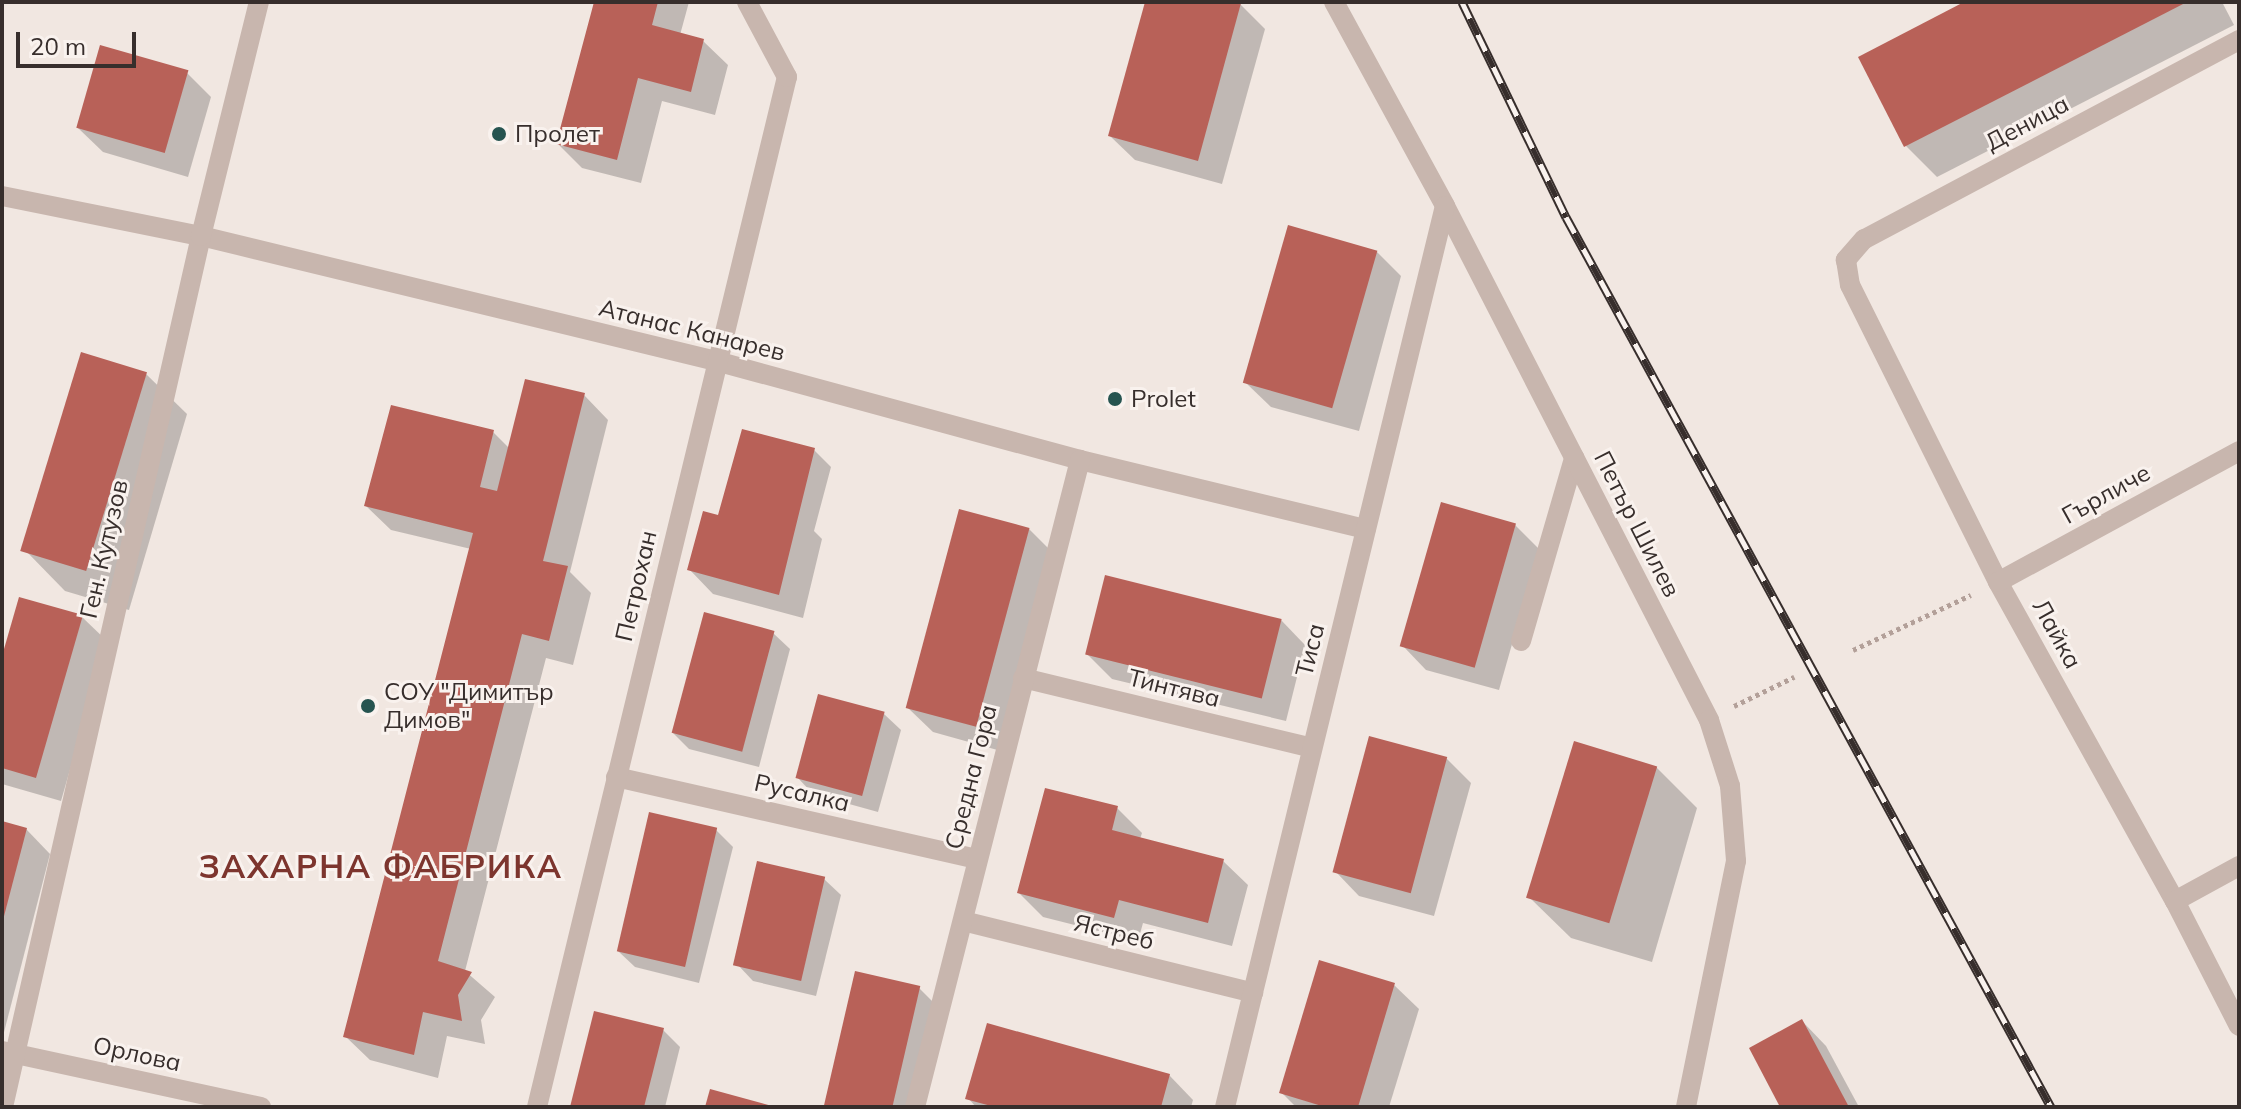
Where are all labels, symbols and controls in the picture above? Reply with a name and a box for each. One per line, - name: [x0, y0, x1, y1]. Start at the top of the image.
- scale bar: [20, 16, 140, 66]
- text: 20 m: [30, 31, 86, 61]
- street label: Деница: [1980, 89, 2074, 157]
- place label: Пролет: [515, 120, 600, 148]
- marker: Пролет: [490, 125, 508, 143]
- street label: Атанас Канарев: [596, 293, 788, 367]
- place label: Prolet: [1131, 385, 1196, 413]
- marker: Prolet: [1106, 390, 1124, 408]
- street label: Петър Шилев: [1588, 446, 1686, 602]
- street label: Гърличе: [2057, 458, 2155, 530]
- street label: Ген. Кутузов: [74, 477, 134, 621]
- street label: Петрохан: [609, 528, 663, 644]
- street label: Лайка: [2026, 594, 2088, 674]
- street label: Тиса: [1290, 620, 1330, 680]
- street label: Тинтява: [1125, 663, 1223, 713]
- place label: СОУ "Димитър Димов": [384, 678, 554, 734]
- marker: СОУ "Димитър Димов": [359, 697, 377, 715]
- street label: Средна Гора: [939, 702, 1003, 852]
- street label: Русалка: [752, 768, 852, 818]
- district label: ЗАХАРНА ФАБРИКА: [199, 847, 563, 885]
- street label: Ястреб: [1071, 908, 1157, 956]
- street label: Орлова: [90, 1031, 184, 1077]

